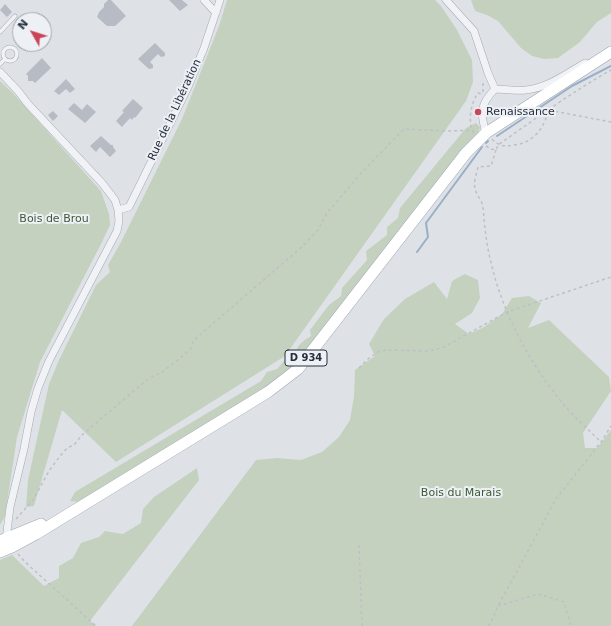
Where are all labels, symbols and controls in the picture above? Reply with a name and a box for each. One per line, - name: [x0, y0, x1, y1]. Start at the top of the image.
- north arrow: [12, 12, 52, 52]
- text: N: [15, 17, 31, 32]
- street label: Rue de la Libération: [146, 57, 204, 163]
- place label: Renaissance: [486, 105, 555, 119]
- marker: Renaissance: [473, 107, 483, 117]
- park label: Bois de Brou: [19, 212, 89, 226]
- road number: D 934: [285, 350, 327, 366]
- park label: Bois du Marais: [421, 486, 501, 500]

